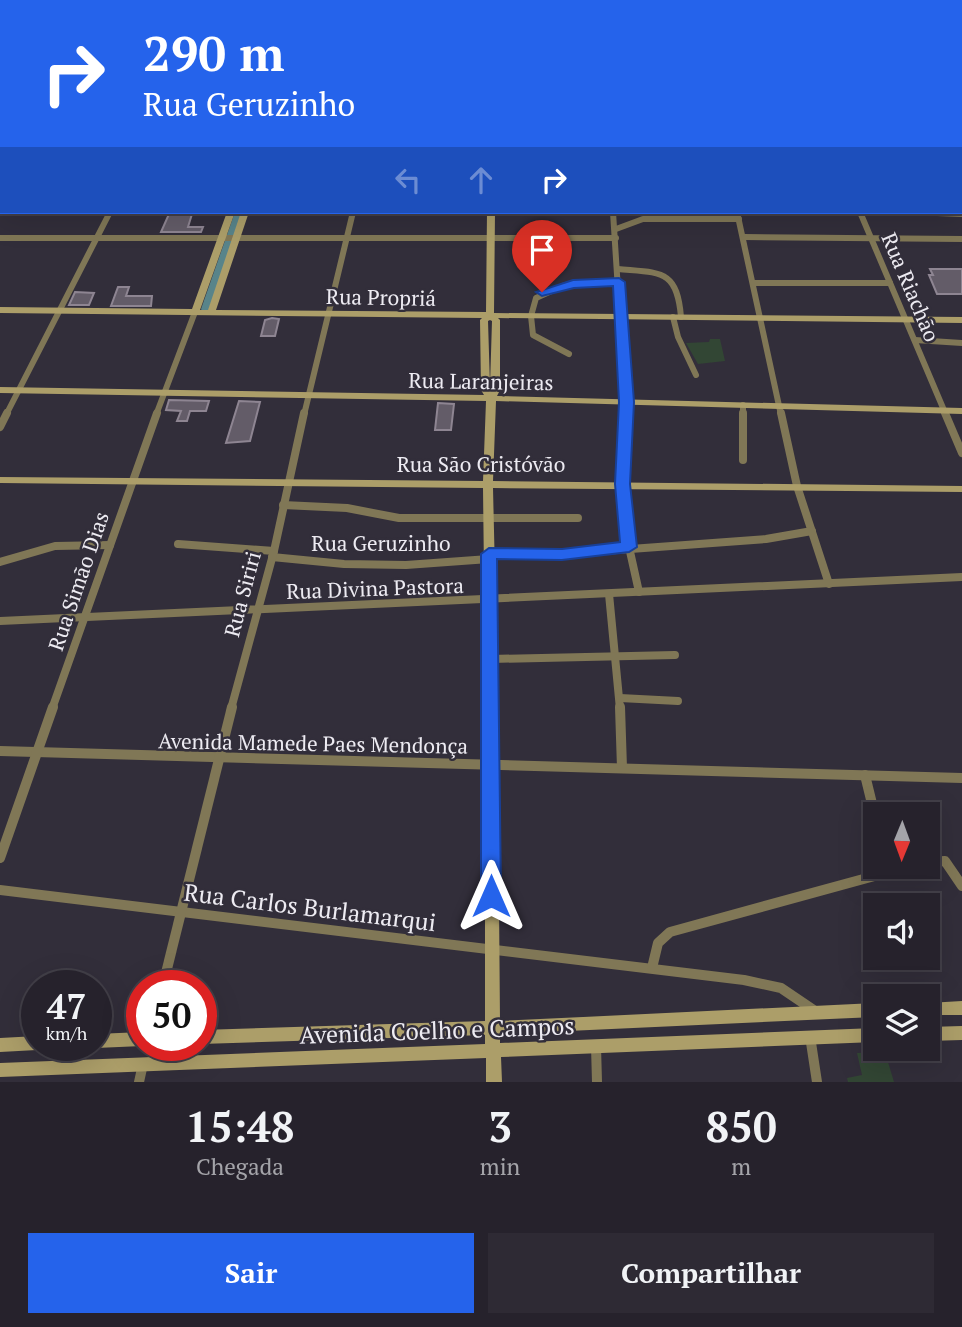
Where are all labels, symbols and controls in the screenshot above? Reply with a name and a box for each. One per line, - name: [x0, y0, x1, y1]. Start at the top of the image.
- text: 290 m: [143, 20, 285, 85]
- icon: right: [28, 28, 119, 119]
- text: Rua Geruzinho: [143, 83, 355, 125]
- icon: left: [389, 161, 427, 199]
- icon: ahead: [462, 161, 500, 199]
- icon: right: [535, 161, 573, 199]
- pin: [512, 220, 572, 292]
- street label: Rua Riachão: [875, 228, 947, 346]
- icon: arrive: [523, 231, 561, 269]
- street label: Rua Propriá: [326, 282, 437, 312]
- street label: Rua Laranjeiras: [408, 366, 554, 396]
- street label: Rua São Cristóvão: [397, 450, 565, 478]
- street label: Rua Simão Dias: [41, 508, 115, 654]
- street label: Rua Geruzinho: [311, 529, 451, 557]
- street label: Rua Siriri: [217, 548, 267, 640]
- street label: Rua Divina Pastora: [286, 571, 465, 605]
- street label: Avenida Mamede Paes Mendonça: [158, 726, 469, 760]
- north arrow: [863, 802, 940, 878]
- map controls: [863, 802, 940, 1061]
- position arrow: [454, 859, 528, 933]
- street label: Rua Carlos Burlamarqui: [182, 876, 438, 938]
- button: sound: [863, 893, 940, 970]
- speed limit sign: 50: [126, 970, 217, 1061]
- text: 47: [47, 983, 86, 1029]
- button: layers: [863, 984, 940, 1061]
- street label: Avenida Coelho e Campos: [299, 1009, 575, 1051]
- text: km/h: [46, 1021, 87, 1045]
- text: 15:48: [185, 1098, 295, 1154]
- text: 3: [488, 1098, 512, 1154]
- text: 850: [706, 1098, 777, 1154]
- text: Chegada: [196, 1151, 284, 1182]
- text: min: [480, 1151, 520, 1182]
- text: m: [731, 1151, 751, 1182]
- button: Sair: [28, 1233, 474, 1313]
- button: Compartilhar: [488, 1233, 934, 1313]

